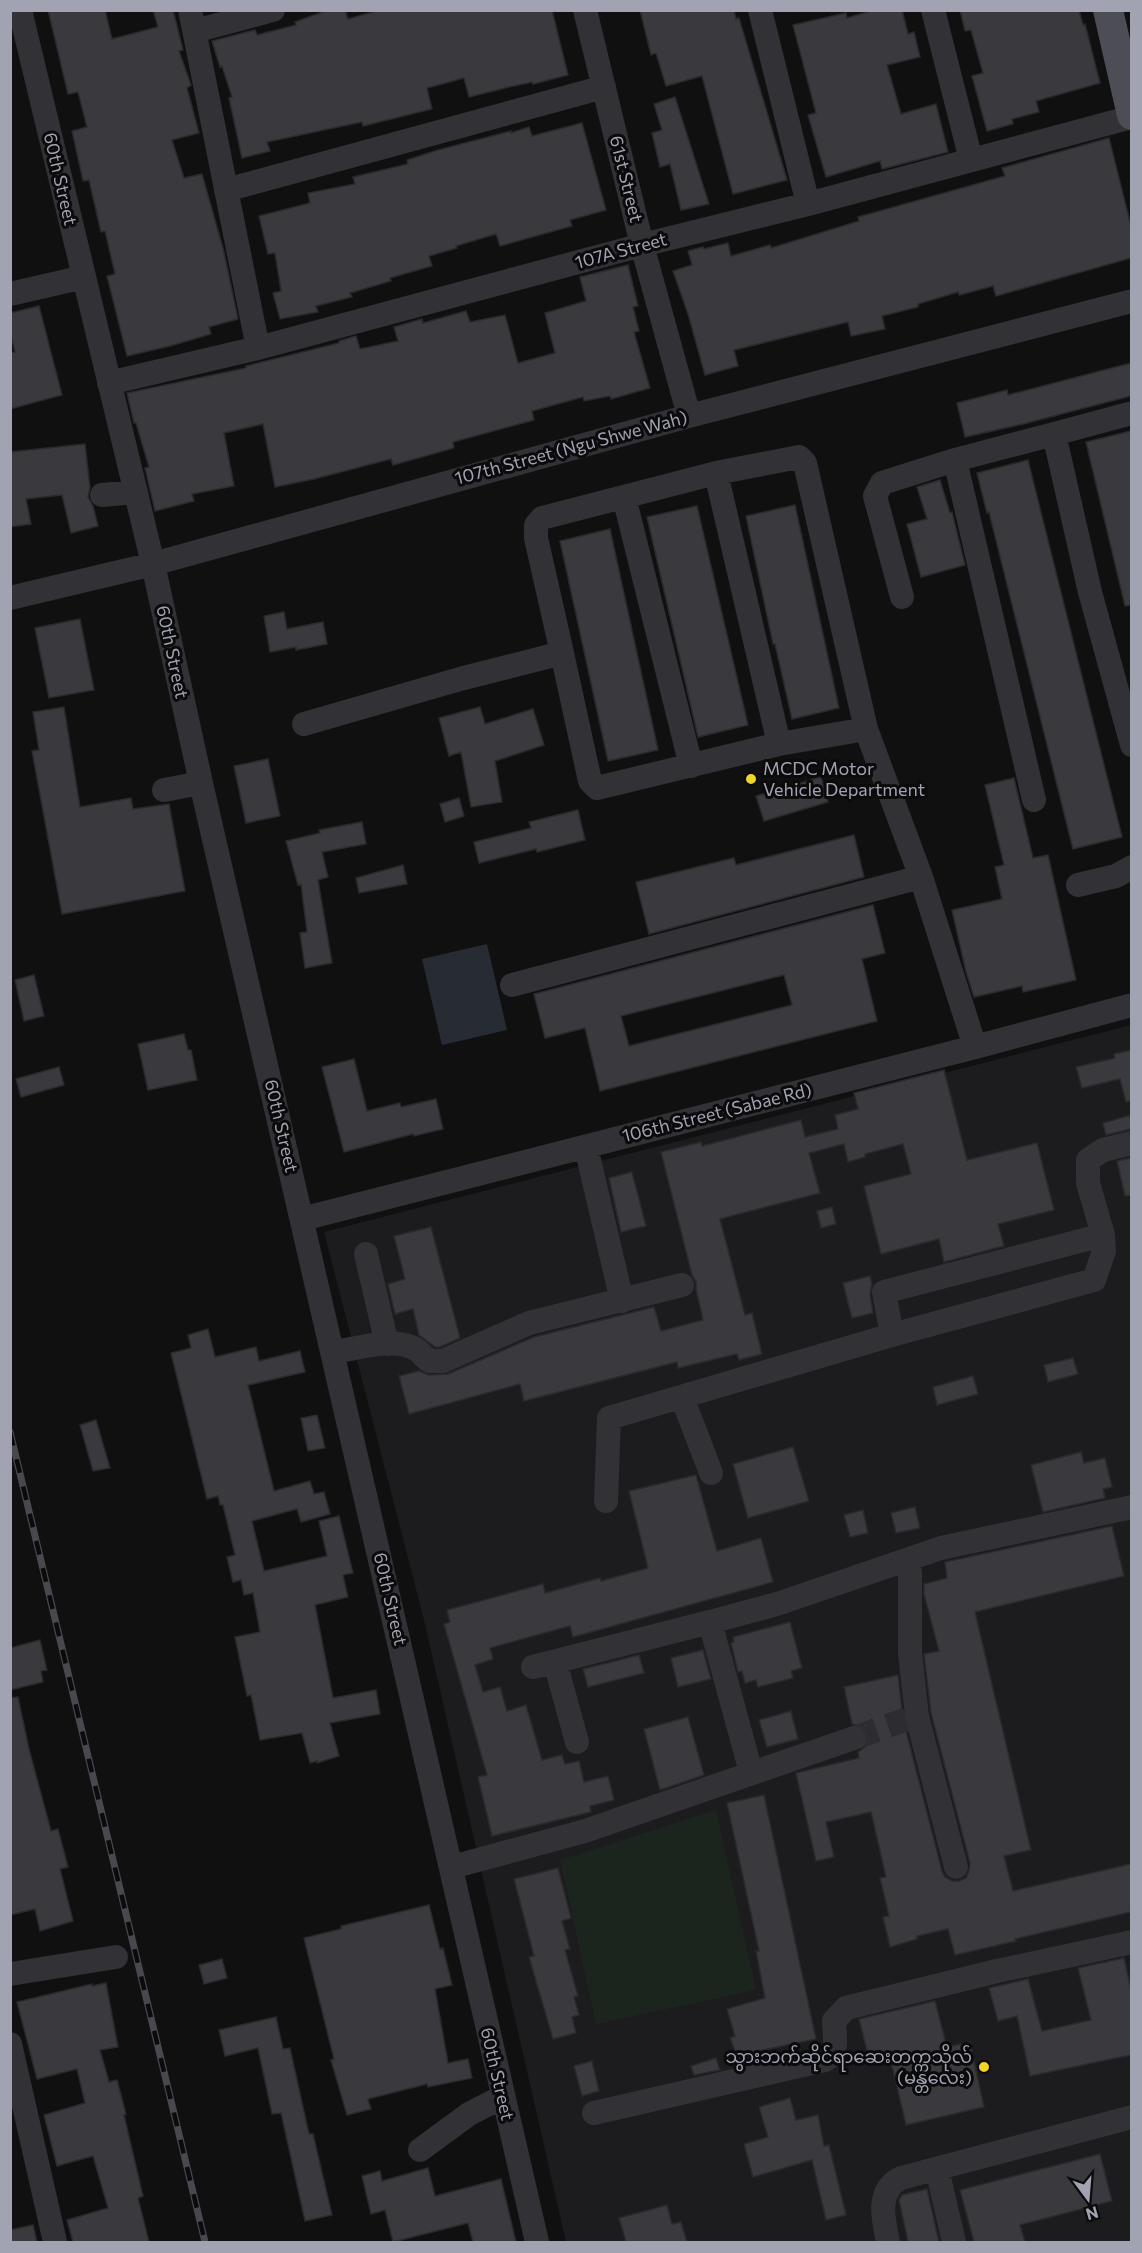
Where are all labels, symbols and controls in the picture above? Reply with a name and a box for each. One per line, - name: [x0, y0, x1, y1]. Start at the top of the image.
- street label: 60th Street: [40, 130, 82, 227]
- street label: 61st Street: [606, 133, 648, 224]
- street label: 107A Street: [572, 227, 669, 273]
- street label: 107th Street (Ngu Shwe Wah): [452, 405, 689, 489]
- street label: 60th Street: [152, 603, 194, 700]
- place label: MCDC Motor Vehicle Department: [763, 757, 925, 800]
- marker: MCDC Motor Vehicle Department: [744, 772, 758, 786]
- street label: 60th Street: [261, 1077, 303, 1174]
- street label: 106th Street (Sabae Rd): [620, 1078, 814, 1146]
- street label: 60th Street: [370, 1550, 412, 1647]
- street label: 60th Street: [477, 2025, 519, 2122]
- place label: သွားဘက်ဆိုင်ရာဆေးတက္ကသိုလ် (မန္တလေး): [726, 2043, 972, 2093]
- marker: သွားဘက်ဆိုင်ရာဆေးတက္ကသိုလ် (မန္တလေး): [977, 2060, 991, 2074]
- north arrow: [1058, 2169, 1118, 2229]
- text: N: [1084, 2203, 1101, 2225]

